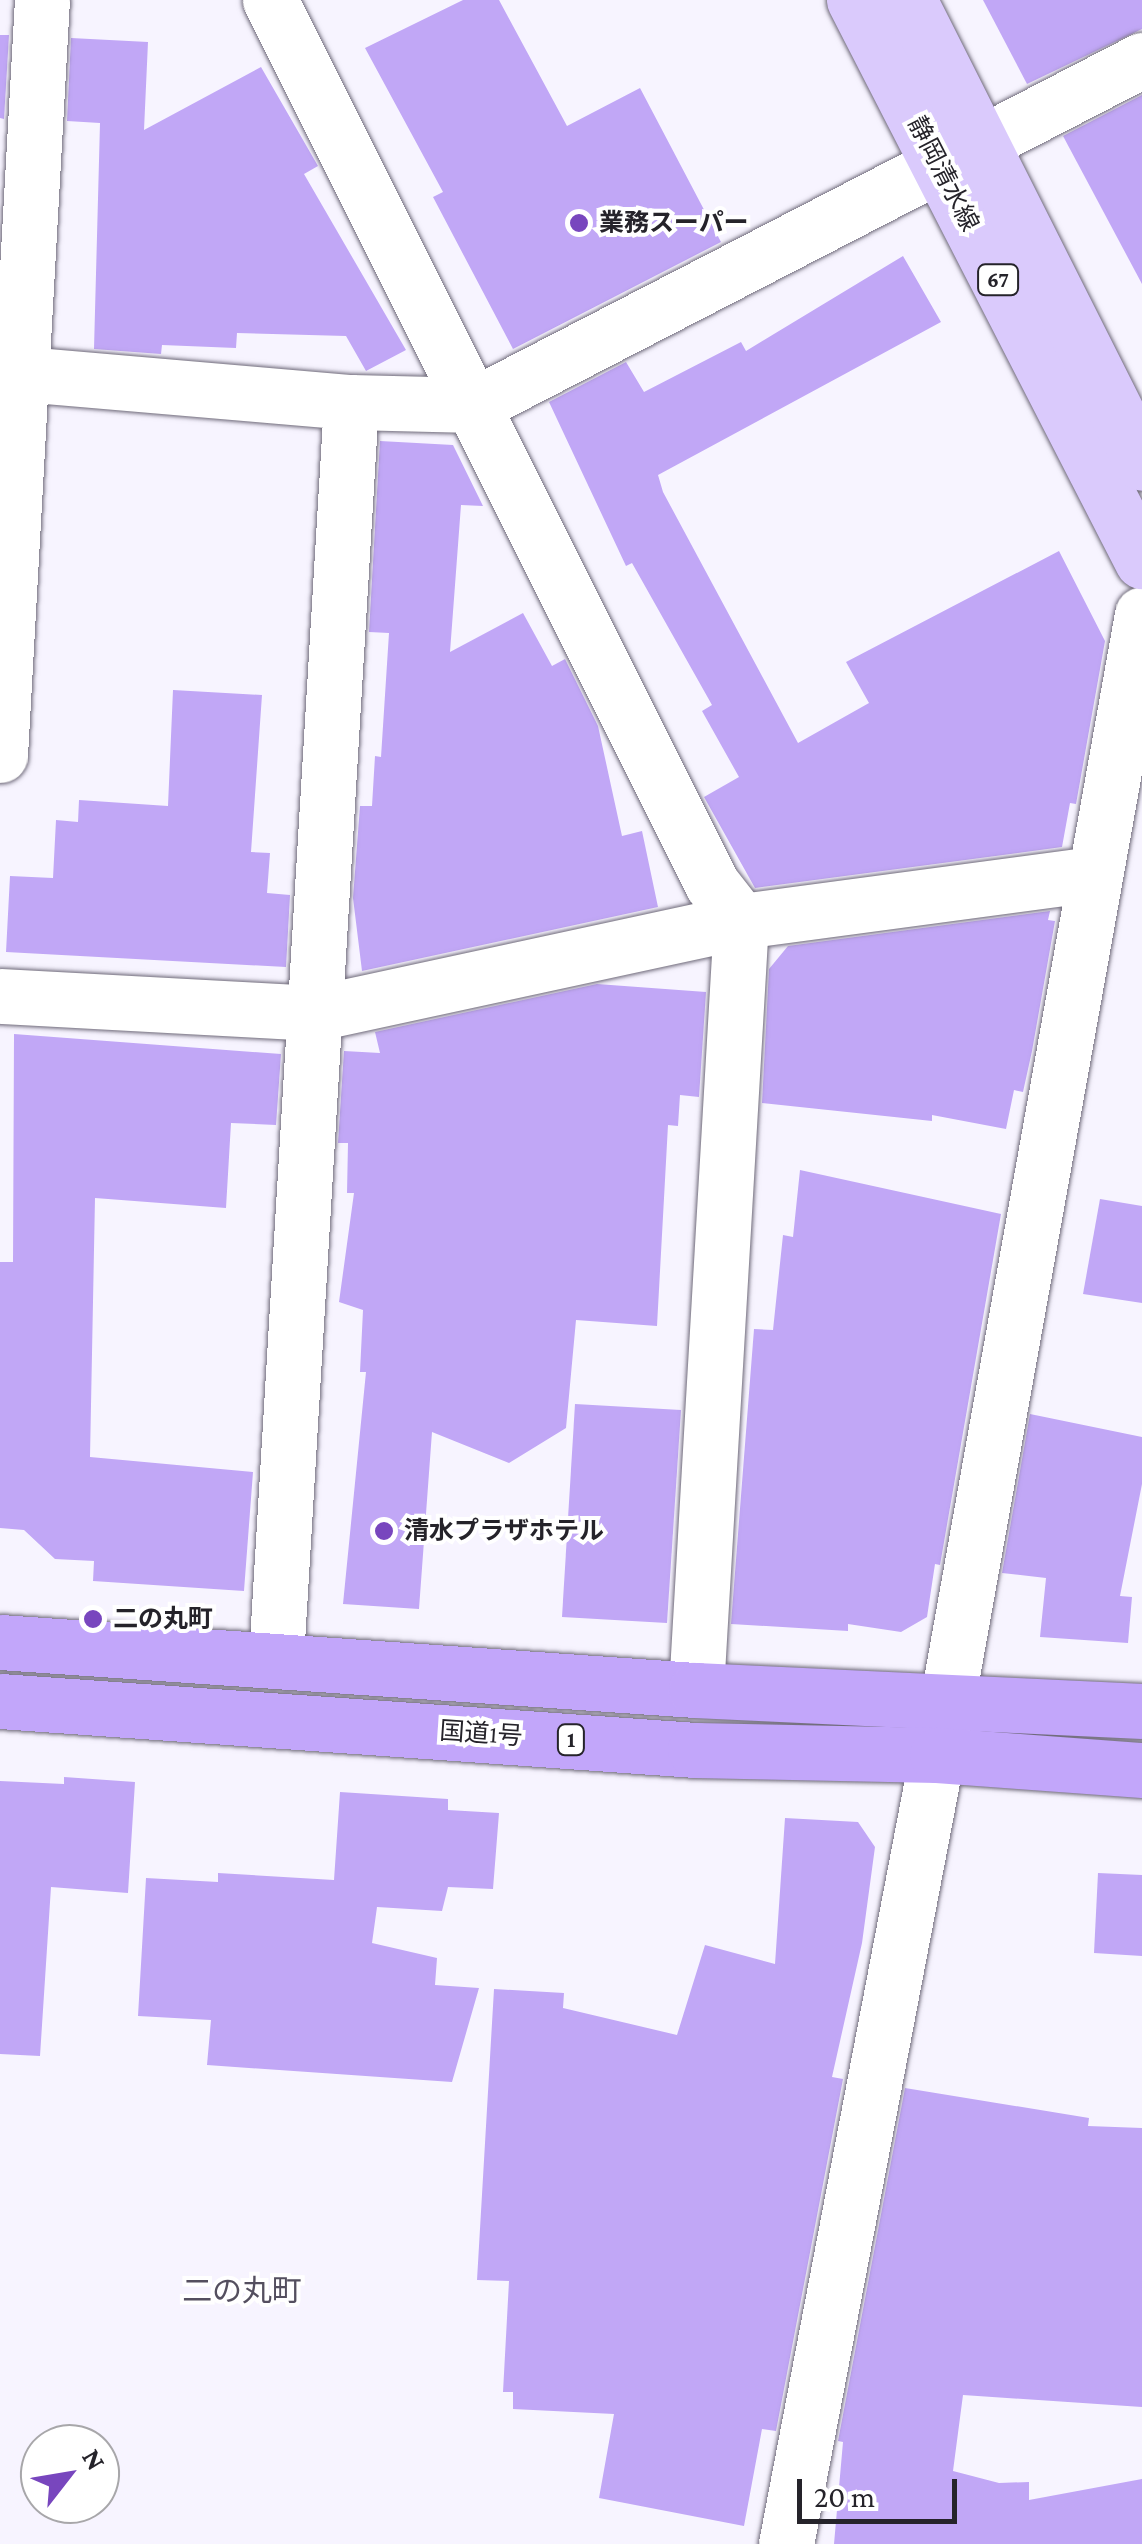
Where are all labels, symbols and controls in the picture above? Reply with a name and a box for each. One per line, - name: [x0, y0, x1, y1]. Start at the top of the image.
- street label: 静岡清水線: [901, 112, 985, 236]
- place label: 業務スーパー: [599, 208, 749, 238]
- marker: 業務スーパー: [568, 212, 590, 234]
- road number: 67: [976, 263, 1020, 297]
- place label: 清水プラザホテル: [404, 1516, 604, 1546]
- marker: 清水プラザホテル: [373, 1520, 395, 1542]
- place label: 二の丸町: [113, 1604, 213, 1634]
- marker: 二の丸町: [82, 1608, 104, 1630]
- street label: 国道1号: [438, 1716, 524, 1752]
- road number: 1: [556, 1723, 586, 1757]
- district label: 二の丸町: [182, 2273, 302, 2309]
- north arrow: [20, 2424, 120, 2524]
- text: N: [76, 2443, 113, 2475]
- scale bar: [802, 2459, 962, 2521]
- text: 20 m: [814, 2480, 875, 2513]

